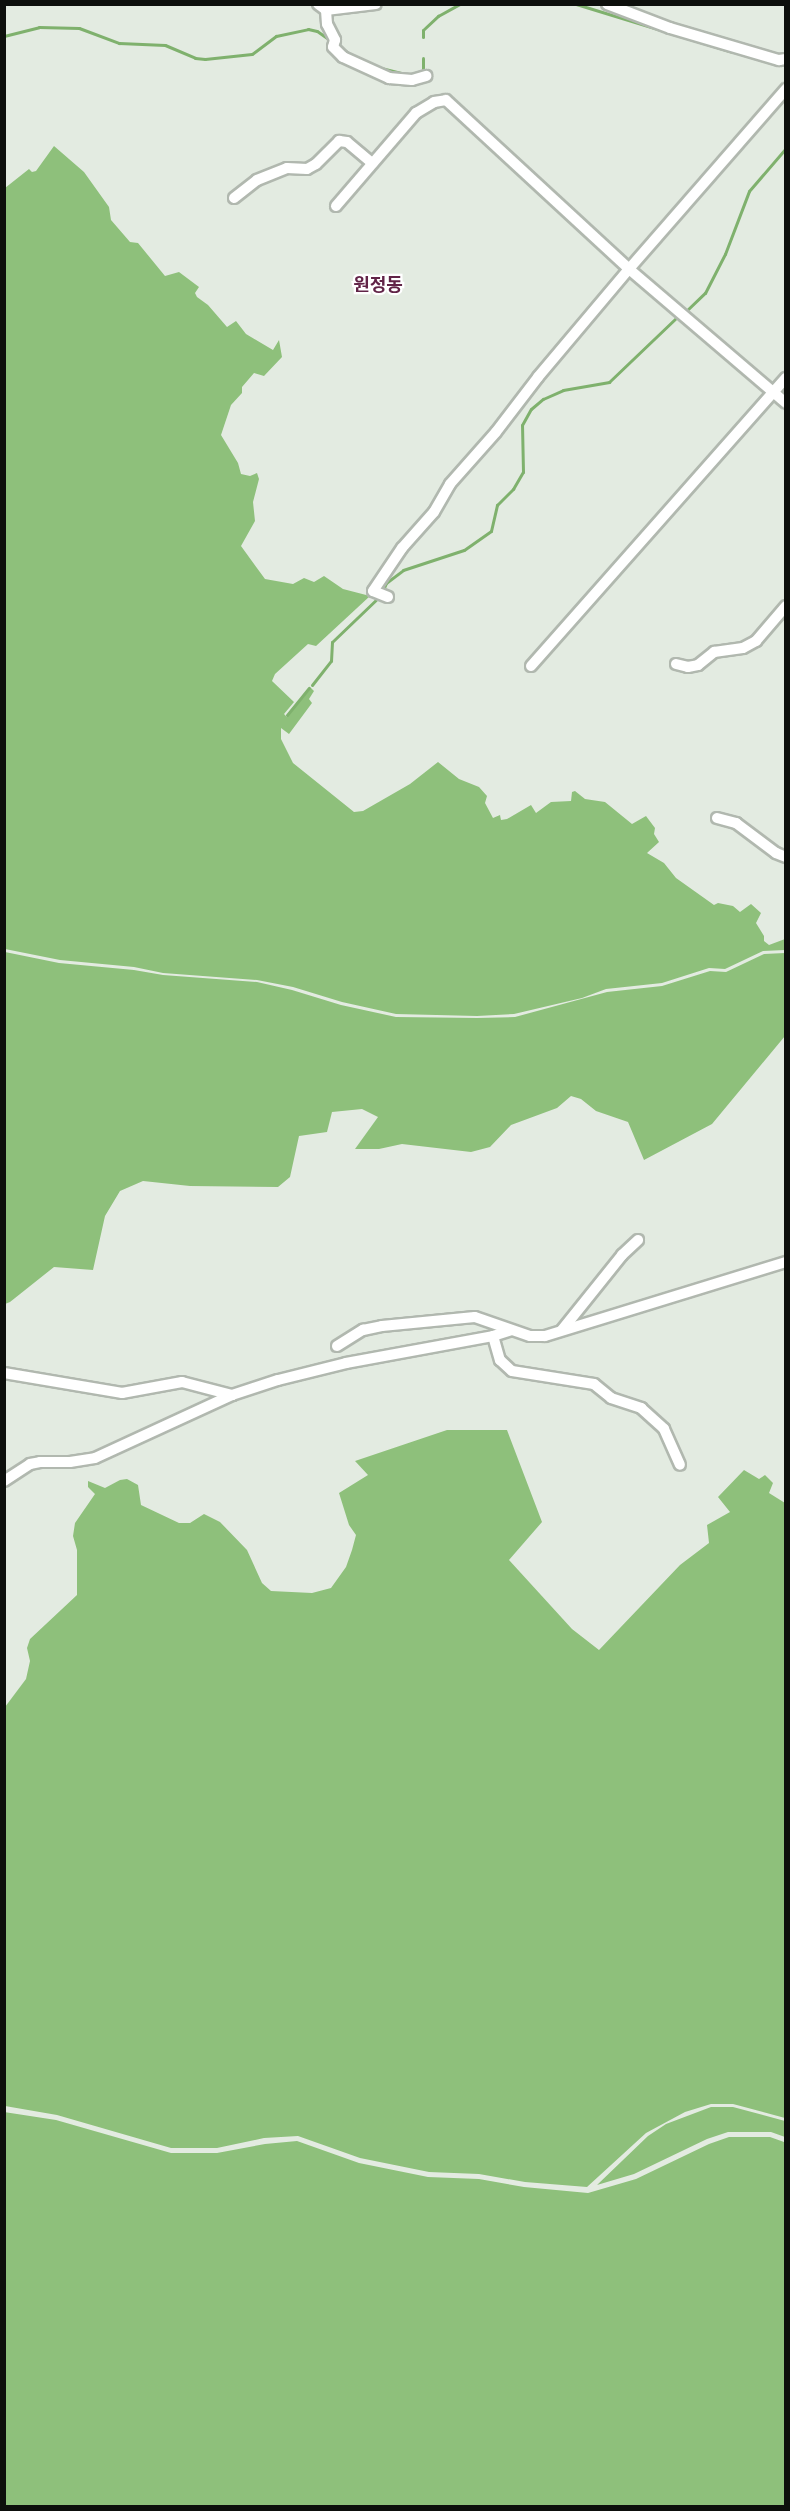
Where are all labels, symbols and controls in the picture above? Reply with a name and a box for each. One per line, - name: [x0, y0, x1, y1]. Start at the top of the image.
- district label: 원정동: [353, 274, 403, 296]

